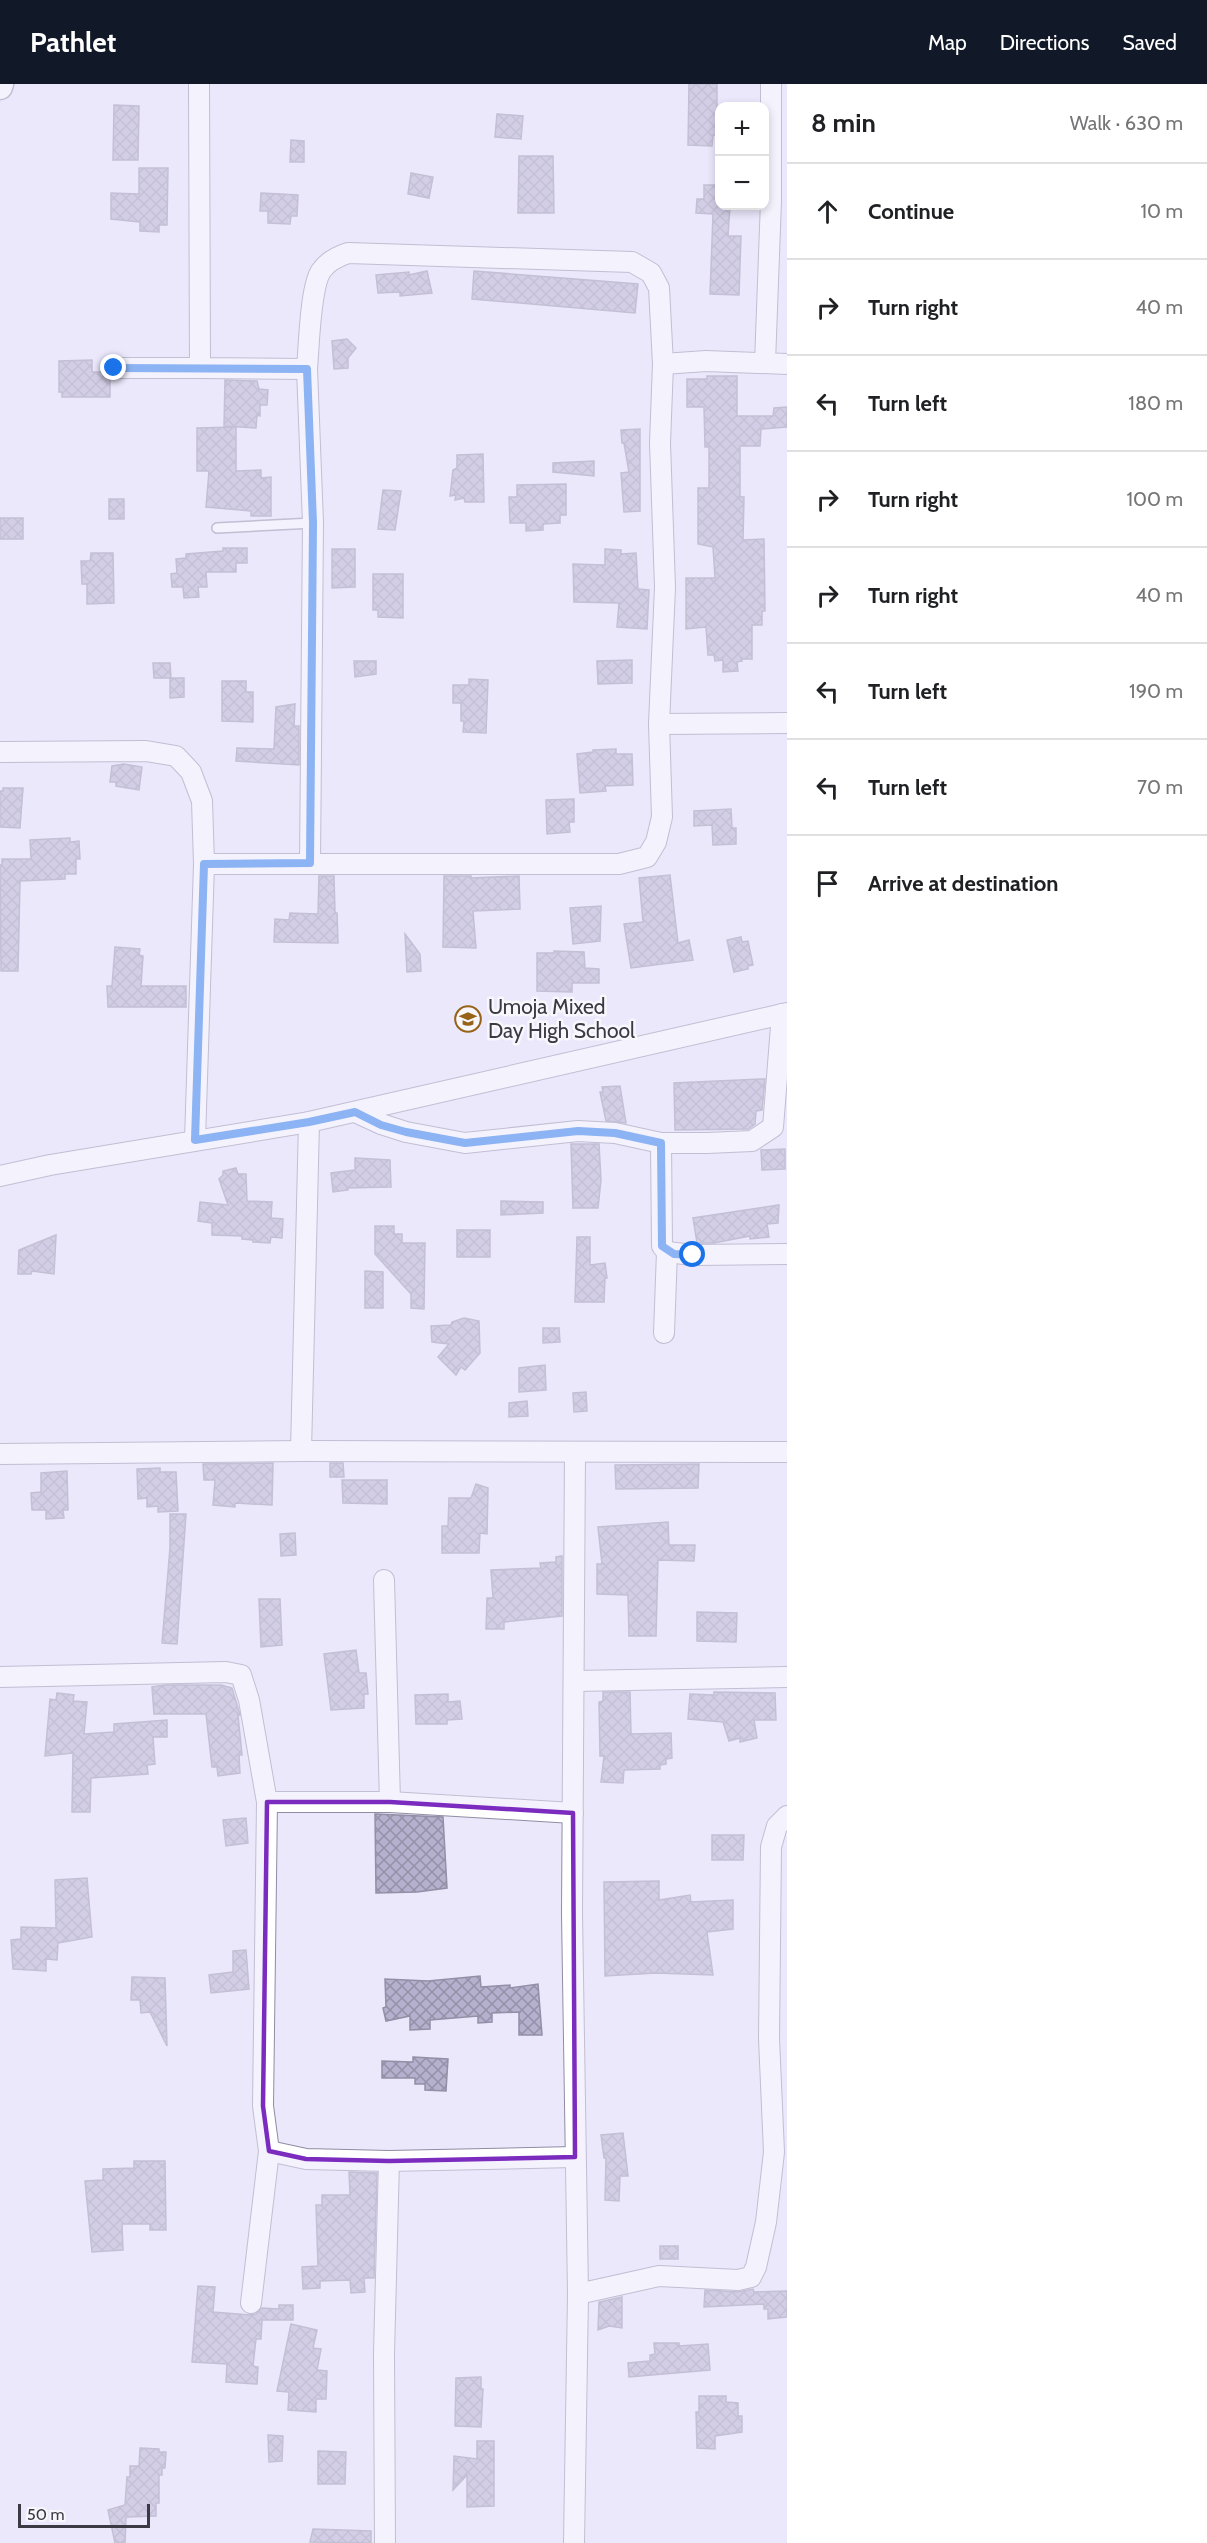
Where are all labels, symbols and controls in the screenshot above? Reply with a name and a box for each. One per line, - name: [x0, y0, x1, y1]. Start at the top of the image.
- text: Pathlet: [30, 25, 116, 59]
- text: Map: [928, 30, 967, 55]
- text: Directions: [1000, 30, 1089, 55]
- text: Saved: [1122, 30, 1177, 55]
- map controls: [715, 102, 769, 210]
- button: +: [715, 102, 769, 156]
- text: 8 min: [811, 107, 876, 139]
- text: Walk · 630 m: [1070, 111, 1183, 135]
- button: −: [715, 156, 769, 210]
- icon: ahead: [811, 195, 844, 228]
- text: Continue: [868, 198, 954, 225]
- text: 10 m: [1140, 199, 1183, 223]
- icon: right: [811, 291, 844, 324]
- text: Turn right: [868, 294, 958, 321]
- text: 40 m: [1135, 295, 1183, 319]
- route end: [100, 354, 126, 380]
- icon: left: [811, 387, 844, 420]
- text: Turn left: [868, 390, 947, 417]
- text: 180 m: [1128, 391, 1183, 415]
- icon: right: [811, 483, 844, 516]
- text: Turn right: [868, 486, 958, 513]
- text: 100 m: [1127, 487, 1183, 511]
- icon: right: [811, 579, 844, 612]
- text: Turn right: [868, 582, 958, 609]
- text: 40 m: [1135, 583, 1183, 607]
- icon: left: [811, 675, 844, 708]
- text: Turn left: [868, 678, 947, 705]
- text: 190 m: [1129, 679, 1183, 703]
- icon: left: [811, 771, 844, 804]
- text: Turn left: [868, 774, 947, 801]
- text: 70 m: [1137, 775, 1183, 799]
- icon: arrive: [811, 867, 844, 900]
- text: Arrive at destination: [868, 870, 1058, 897]
- place label: Umoja Mixed Day High School: [488, 994, 635, 1043]
- school or university icon: Umoja Mixed Day High School: [453, 1004, 483, 1034]
- route start: [679, 1241, 705, 1267]
- scale bar: [18, 2501, 150, 2528]
- text: 50 m: [27, 2505, 64, 2524]

